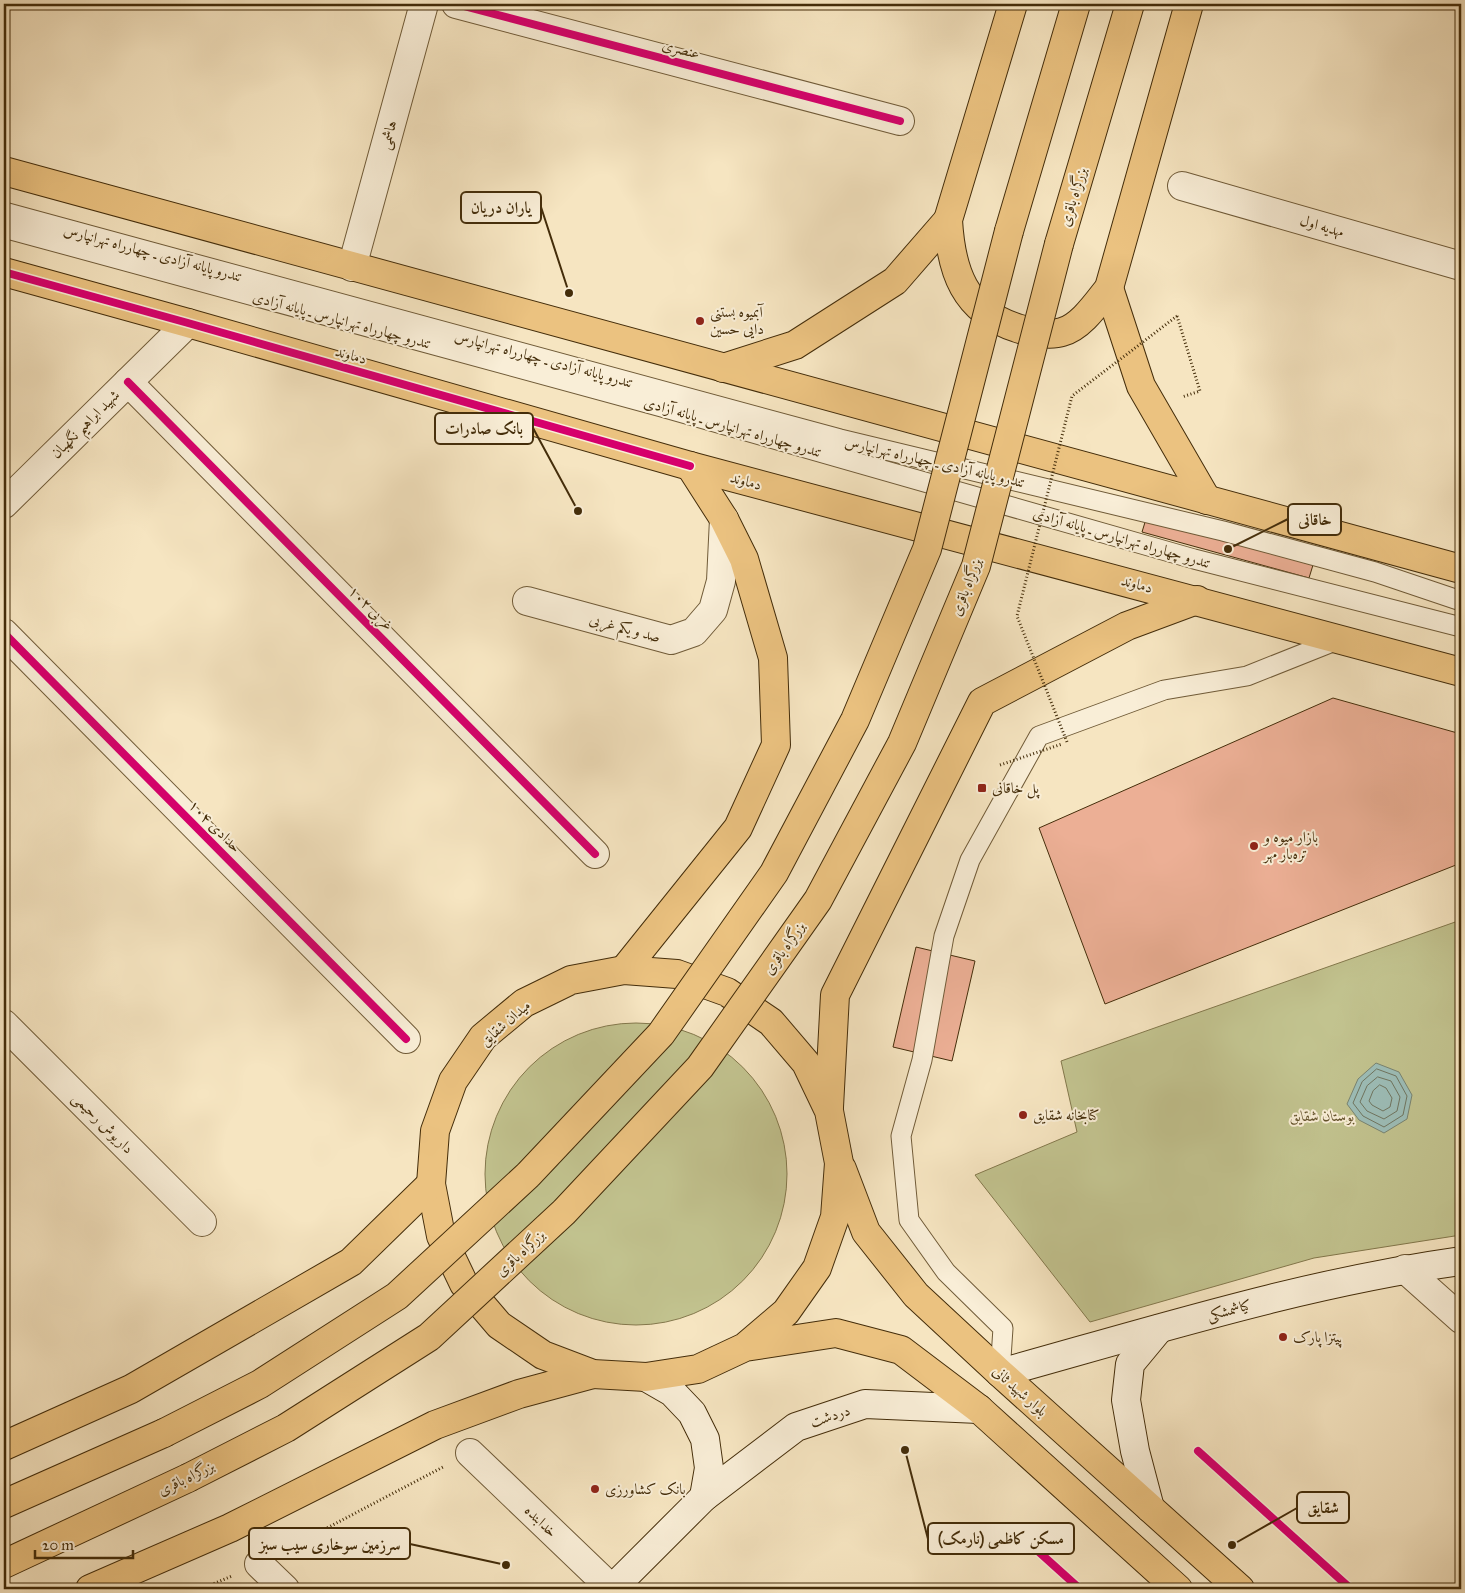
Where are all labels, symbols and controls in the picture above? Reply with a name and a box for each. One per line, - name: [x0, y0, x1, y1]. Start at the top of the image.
- street label: عنصری: [660, 35, 702, 64]
- street label: هاشمی: [375, 118, 402, 152]
- street label: بزرگراه باقری: [1055, 165, 1092, 229]
- callout: یاران دریان: [461, 192, 541, 223]
- text: یاران دریان: [471, 198, 532, 218]
- street label: مهدیه اول: [1298, 211, 1346, 242]
- street label: تندرو پایانه آزادی ـ چهارراه تهرانپارس: [61, 220, 244, 287]
- street label: تندرو چهارراه تهرانپارس ـ پایانه آزادی: [250, 287, 433, 354]
- place label: آبمیوه بستنی دایی حسین: [710, 303, 764, 339]
- marker: آبمیوه بستنی دایی حسین: [694, 315, 706, 327]
- street label: تندرو پایانه آزادی ـ چهارراه تهرانپارس: [452, 326, 635, 393]
- street label: دماوند: [333, 342, 369, 368]
- street label: شهید ابراهیم نگهبان: [47, 386, 127, 466]
- street label: تندرو چهارراه تهرانپارس ـ پایانه آزادی: [641, 393, 824, 463]
- callout: بانک صادرات: [435, 413, 533, 444]
- text: بانک صادرات: [445, 419, 523, 438]
- street label: تندرو پایانه آزادی ـ چهارراه تهرانپارس: [843, 433, 1027, 493]
- street label: دماوند: [728, 468, 764, 494]
- street label: تندرو چهارراه تهرانپارس ـ پایانه آزادی: [1030, 504, 1213, 574]
- callout: خاقانی: [1288, 504, 1341, 535]
- text: خاقانی: [1297, 510, 1332, 530]
- street label: بزرگراه باقری: [946, 555, 986, 619]
- street label: دماوند: [1119, 571, 1155, 597]
- street label: ۱۰۲ غربی: [343, 582, 397, 636]
- street label: صد و یکم غربی: [586, 610, 663, 651]
- place label: پل خاقانی: [992, 779, 1040, 799]
- marker: پل خاقانی: [976, 782, 988, 794]
- street label: حدادی ۱۰۴: [185, 796, 245, 856]
- place label: بازار میوه و تره‌بار مهر: [1262, 828, 1318, 864]
- marker: بازار میوه و تره‌بار مهر: [1248, 840, 1260, 852]
- street label: بزرگراه باقری: [758, 917, 810, 979]
- street label: میدان شقایق: [476, 996, 534, 1050]
- street label: داریوش رحیمی: [67, 1089, 137, 1159]
- place label: کتابخانه شقایق: [1033, 1106, 1099, 1125]
- park label: بوستان شقایق: [1289, 1107, 1355, 1125]
- marker: کتابخانه شقایق: [1017, 1109, 1029, 1121]
- street label: بزرگراه باقری: [491, 1225, 549, 1281]
- street label: کیاشمشکی: [1205, 1295, 1254, 1326]
- place label: پیتزا پارک: [1293, 1328, 1343, 1348]
- marker: پیتزا پارک: [1277, 1331, 1289, 1343]
- street label: بلوار شهید ثانی: [988, 1362, 1051, 1421]
- street label: دردشت: [808, 1401, 852, 1431]
- street label: بزرگراه باقری: [154, 1456, 218, 1500]
- place label: بانک کشاورزی: [605, 1480, 686, 1498]
- marker: بانک کشاورزی: [589, 1483, 601, 1495]
- callout: شقایق: [1297, 1492, 1349, 1523]
- text: شقایق: [1307, 1498, 1339, 1518]
- street label: خدابنده: [521, 1501, 561, 1541]
- callout: مسکن کاظمی (نارمک): [928, 1523, 1074, 1554]
- scale bar: [35, 1528, 132, 1560]
- callout: سرزمین سوخاری سیب سبز: [249, 1528, 410, 1559]
- text: مسکن کاظمی (نارمک): [938, 1529, 1064, 1550]
- text: سرزمین سوخاری سیب سبز: [257, 1535, 401, 1556]
- text: 20 m: [42, 1536, 74, 1554]

